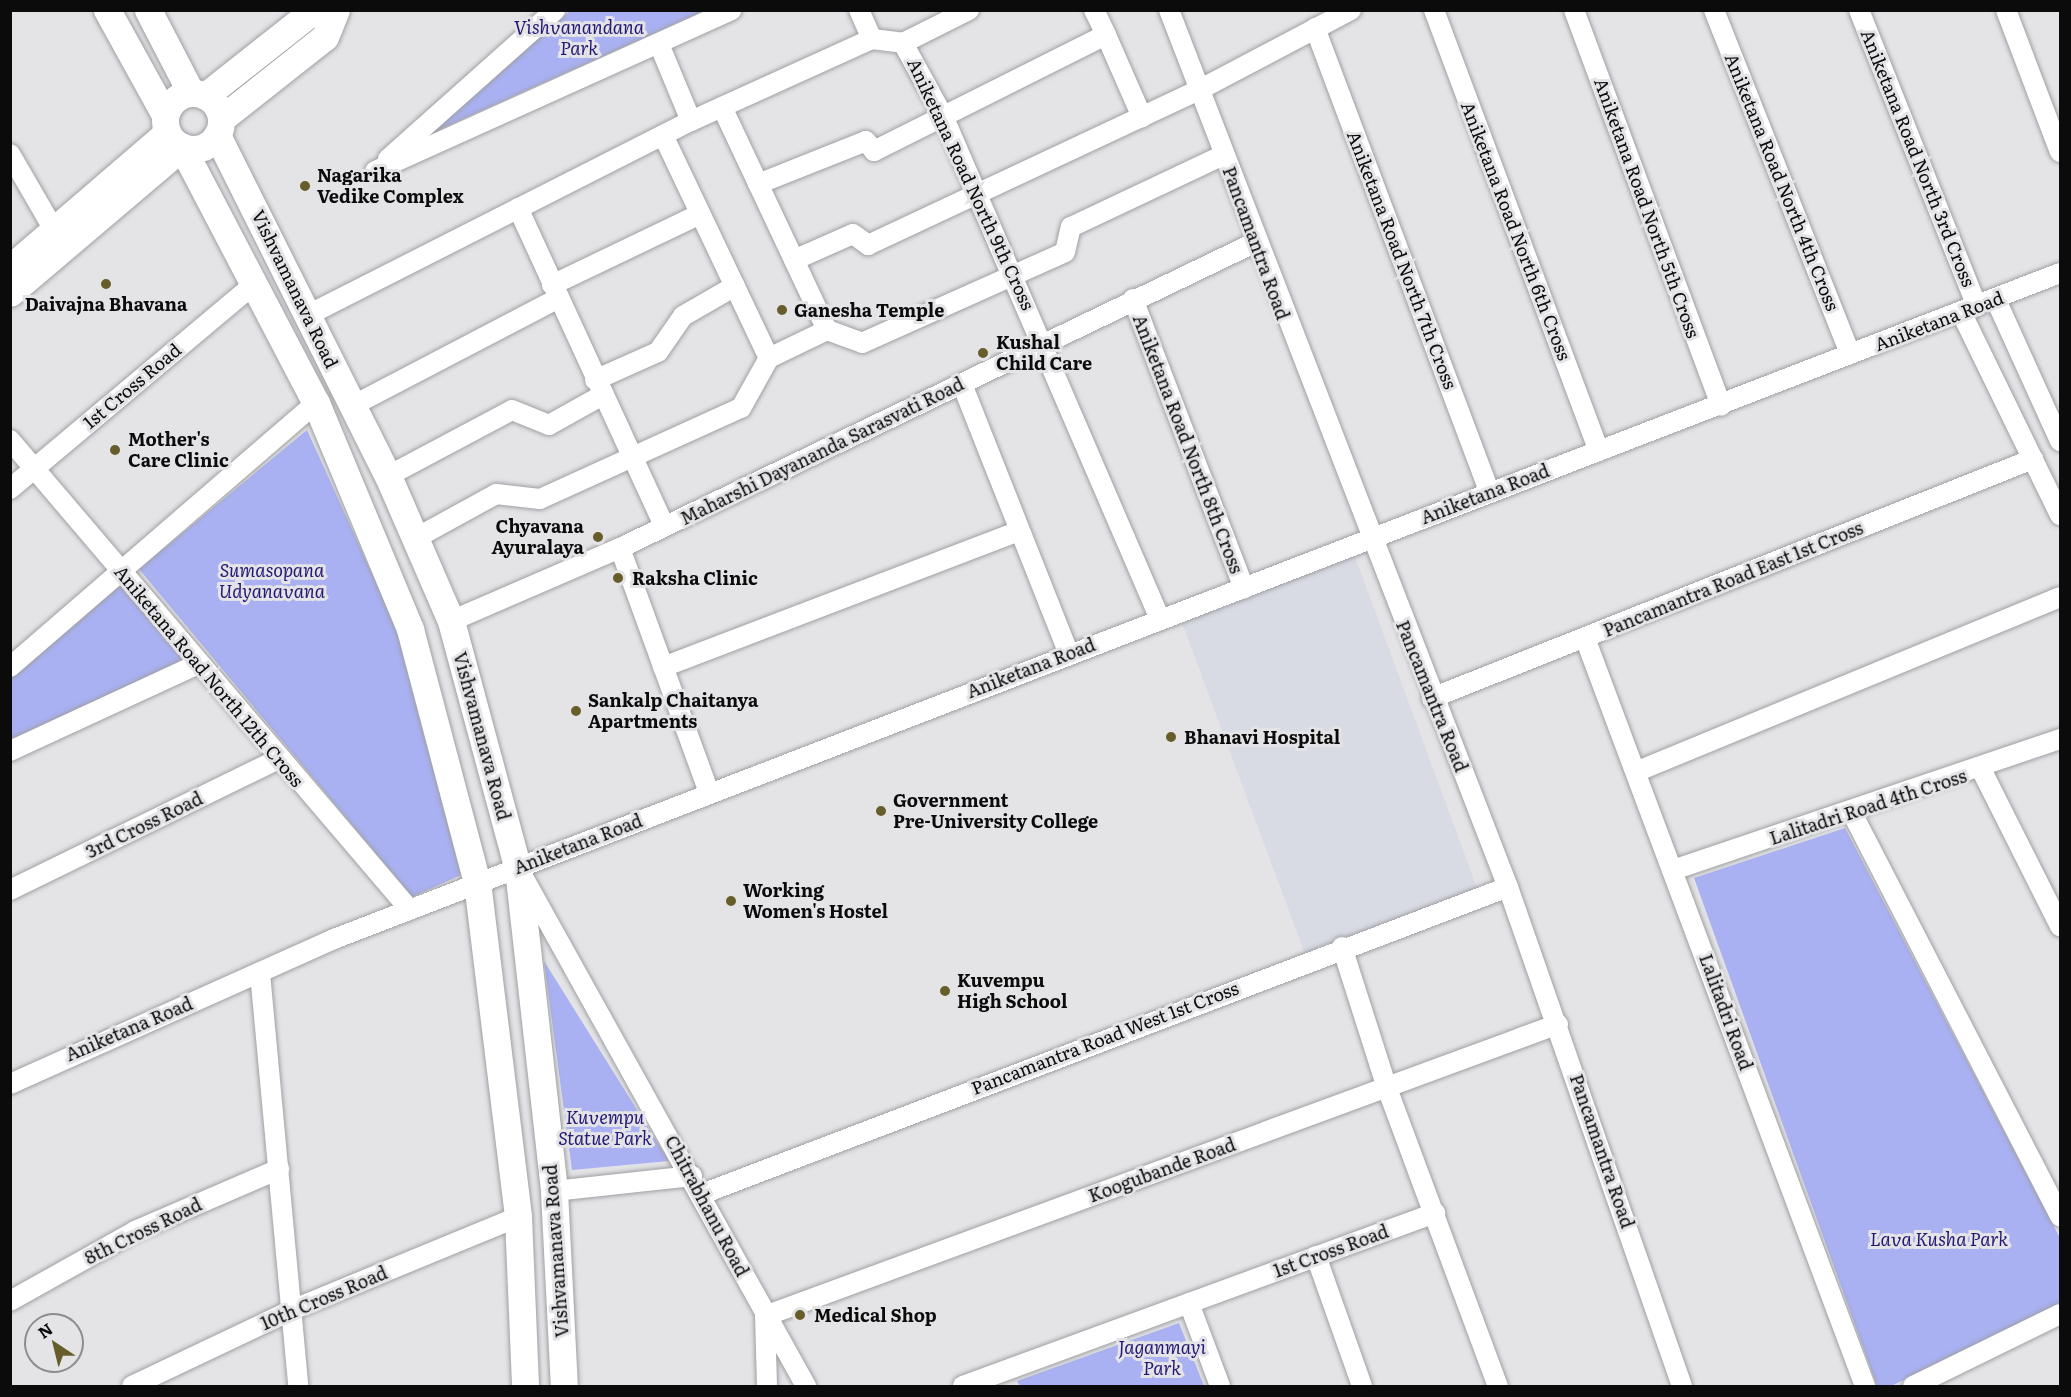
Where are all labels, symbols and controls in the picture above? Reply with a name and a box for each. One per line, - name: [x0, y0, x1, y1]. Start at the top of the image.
- park label: Vishvanandana Park: [514, 17, 644, 60]
- street label: Aniketana Road North 3rd Cross: [1856, 26, 1980, 290]
- street label: Aniketana Road North 4th Cross: [1720, 50, 1844, 314]
- street label: Aniketana Road North 9th Cross: [903, 55, 1039, 313]
- street label: Aniketana Road North 5th Cross: [1590, 75, 1704, 341]
- street label: Aniketana Road North 6th Cross: [1457, 99, 1575, 363]
- street label: Aniketana Road North 7th Cross: [1343, 128, 1461, 392]
- street label: Pancamantra Road: [1218, 163, 1294, 323]
- place label: Nagarika Vedike Complex: [317, 165, 464, 207]
- marker: Nagarika Vedike Complex: [298, 179, 312, 193]
- street label: Vishvamanava Road: [247, 206, 343, 372]
- marker: Daivajna Bhavana: [99, 277, 113, 291]
- street label: Aniketana Road: [1872, 287, 2006, 355]
- place label: Daivajna Bhavana: [25, 293, 187, 315]
- place label: Ganesha Temple: [794, 299, 944, 321]
- marker: Ganesha Temple: [775, 303, 789, 317]
- street label: Aniketana Road North 8th Cross: [1129, 311, 1247, 577]
- place label: Kushal Child Care: [996, 332, 1092, 374]
- street label: 1st Cross Road: [79, 339, 185, 433]
- marker: Kushal Child Care: [974, 344, 992, 362]
- street label: Maharshi Dayananda Sarasvati Road: [677, 373, 967, 529]
- place label: Mother's Care Clinic: [128, 429, 229, 472]
- marker: Mother's Care Clinic: [106, 441, 124, 459]
- street label: Aniketana Road: [1418, 460, 1552, 528]
- place label: Chyavana Ayuralaya: [492, 516, 584, 558]
- street label: Pancamantra Road East 1st Cross: [1600, 517, 1866, 641]
- marker: Chyavana Ayuralaya: [589, 528, 607, 546]
- park label: Sumasopana Udyanavana: [219, 560, 325, 602]
- street label: Aniketana Road North 12th Cross: [110, 561, 308, 791]
- place label: Raksha Clinic: [632, 567, 758, 589]
- marker: Raksha Clinic: [609, 569, 627, 587]
- street label: Pancamantra Road: [1392, 617, 1472, 775]
- street label: Aniketana Road: [964, 634, 1098, 702]
- street label: Vishvamanava Road: [449, 649, 515, 823]
- place label: Sankalp Chaitanya Apartments: [588, 690, 758, 732]
- marker: Sankalp Chaitanya Apartments: [569, 704, 583, 718]
- place label: Bhanavi Hospital: [1184, 726, 1340, 748]
- marker: Bhanavi Hospital: [1162, 728, 1180, 746]
- street label: Lalitadri Road 4th Cross: [1767, 765, 1969, 849]
- street label: 3rd Cross Road: [82, 787, 206, 863]
- place label: Government Pre-University College: [893, 790, 1098, 832]
- marker: Government Pre-University College: [874, 804, 888, 818]
- street label: Aniketana Road: [511, 810, 645, 878]
- place label: Working Women's Hostel: [743, 880, 888, 922]
- marker: Working Women's Hostel: [724, 894, 738, 908]
- street label: Lalitadri Road: [1695, 951, 1757, 1073]
- place label: Kuvempu High School: [957, 970, 1067, 1012]
- street label: Pancamantra Road West 1st Cross: [968, 977, 1242, 1099]
- marker: Kuvempu High School: [938, 984, 952, 998]
- street label: Aniketana Road: [62, 992, 196, 1066]
- street label: Pancamantra Road: [1566, 1071, 1638, 1231]
- park label: Kuvempu Statue Park: [558, 1107, 652, 1150]
- street label: Chitrabhanu Road: [661, 1132, 753, 1280]
- street label: Koogubande Road: [1085, 1133, 1239, 1207]
- street label: Vishvamanava Road: [539, 1164, 573, 1338]
- street label: 8th Cross Road: [81, 1193, 205, 1269]
- street label: 1st Cross Road: [1271, 1220, 1391, 1282]
- park label: Lava Kusha Park: [1870, 1228, 2008, 1250]
- street label: 10th Cross Road: [258, 1262, 390, 1334]
- place label: Medical Shop: [814, 1304, 937, 1326]
- marker: Medical Shop: [791, 1306, 809, 1324]
- north arrow: [24, 1313, 84, 1373]
- text: N: [32, 1316, 57, 1344]
- park label: Jaganmayi Park: [1118, 1337, 1206, 1380]

